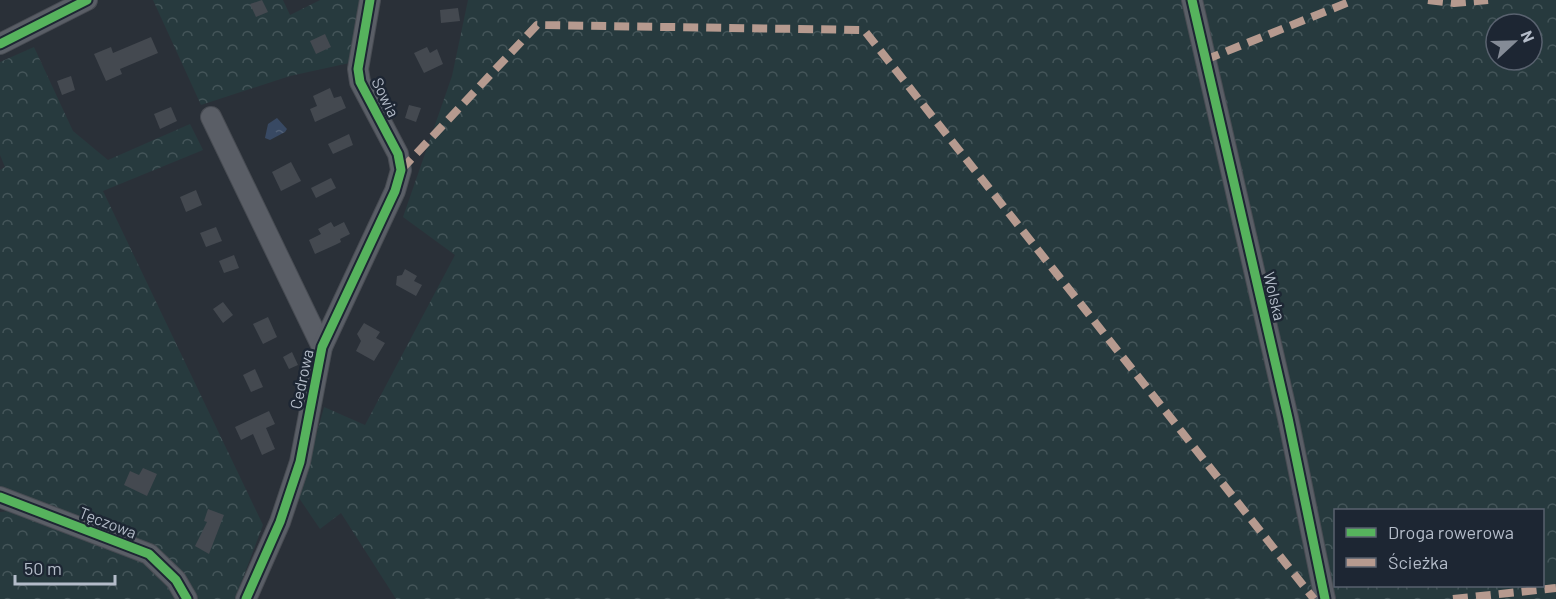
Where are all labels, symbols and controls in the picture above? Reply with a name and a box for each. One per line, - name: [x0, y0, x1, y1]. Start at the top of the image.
- north arrow: [1484, 12, 1544, 72]
- text: N: [1518, 28, 1539, 45]
- street label: Sowia: [368, 74, 404, 120]
- street label: Wolska: [1260, 270, 1290, 322]
- street label: Cedrowa: [285, 347, 317, 411]
- street label: Tęczowa: [77, 502, 139, 542]
- legend: [1334, 509, 1544, 587]
- text: Droga rowerowa: [1388, 521, 1514, 543]
- scale bar: [15, 548, 116, 586]
- text: Ścieżka: [1388, 551, 1448, 573]
- text: 50 m: [24, 557, 62, 579]

